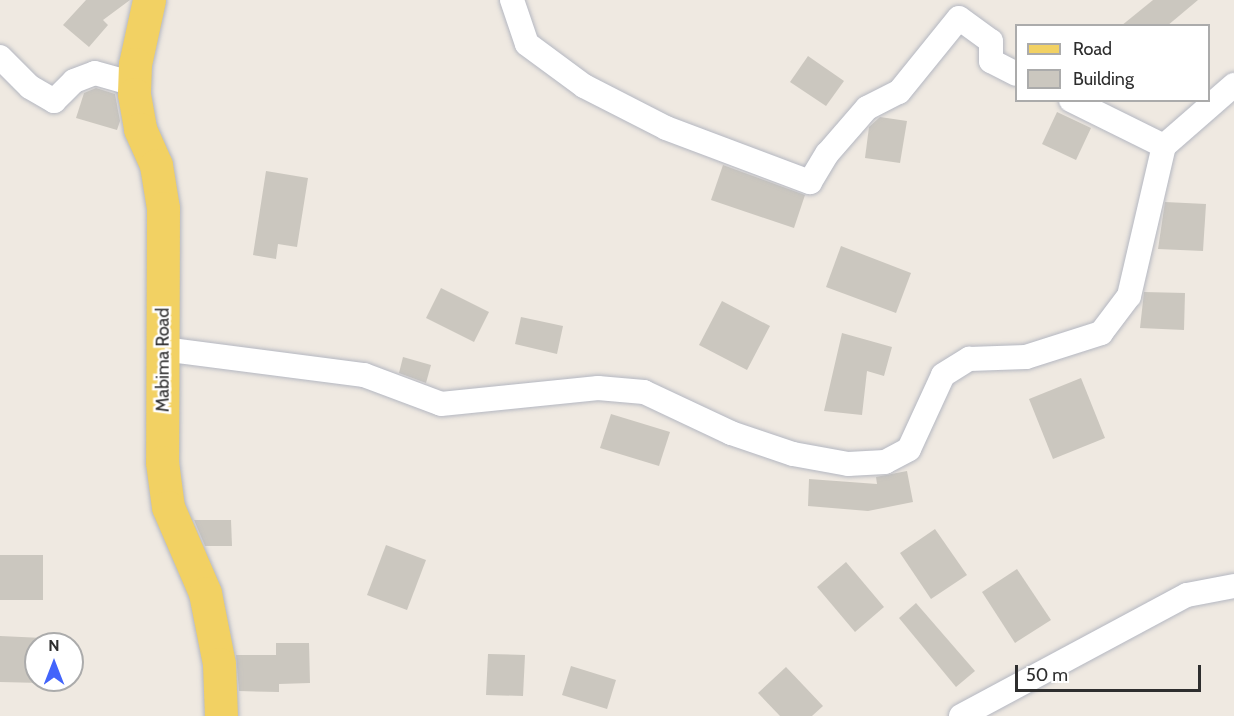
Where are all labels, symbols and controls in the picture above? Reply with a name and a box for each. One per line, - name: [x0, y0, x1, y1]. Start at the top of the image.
- legend: [1015, 24, 1210, 102]
- text: Road: [1073, 38, 1112, 60]
- text: Building: [1073, 68, 1134, 90]
- street label: Mabima Road: [152, 308, 174, 412]
- north arrow: [24, 632, 84, 692]
- text: N: [48, 636, 60, 655]
- scale bar: [1018, 653, 1204, 691]
- text: 50 m: [1026, 664, 1068, 686]

